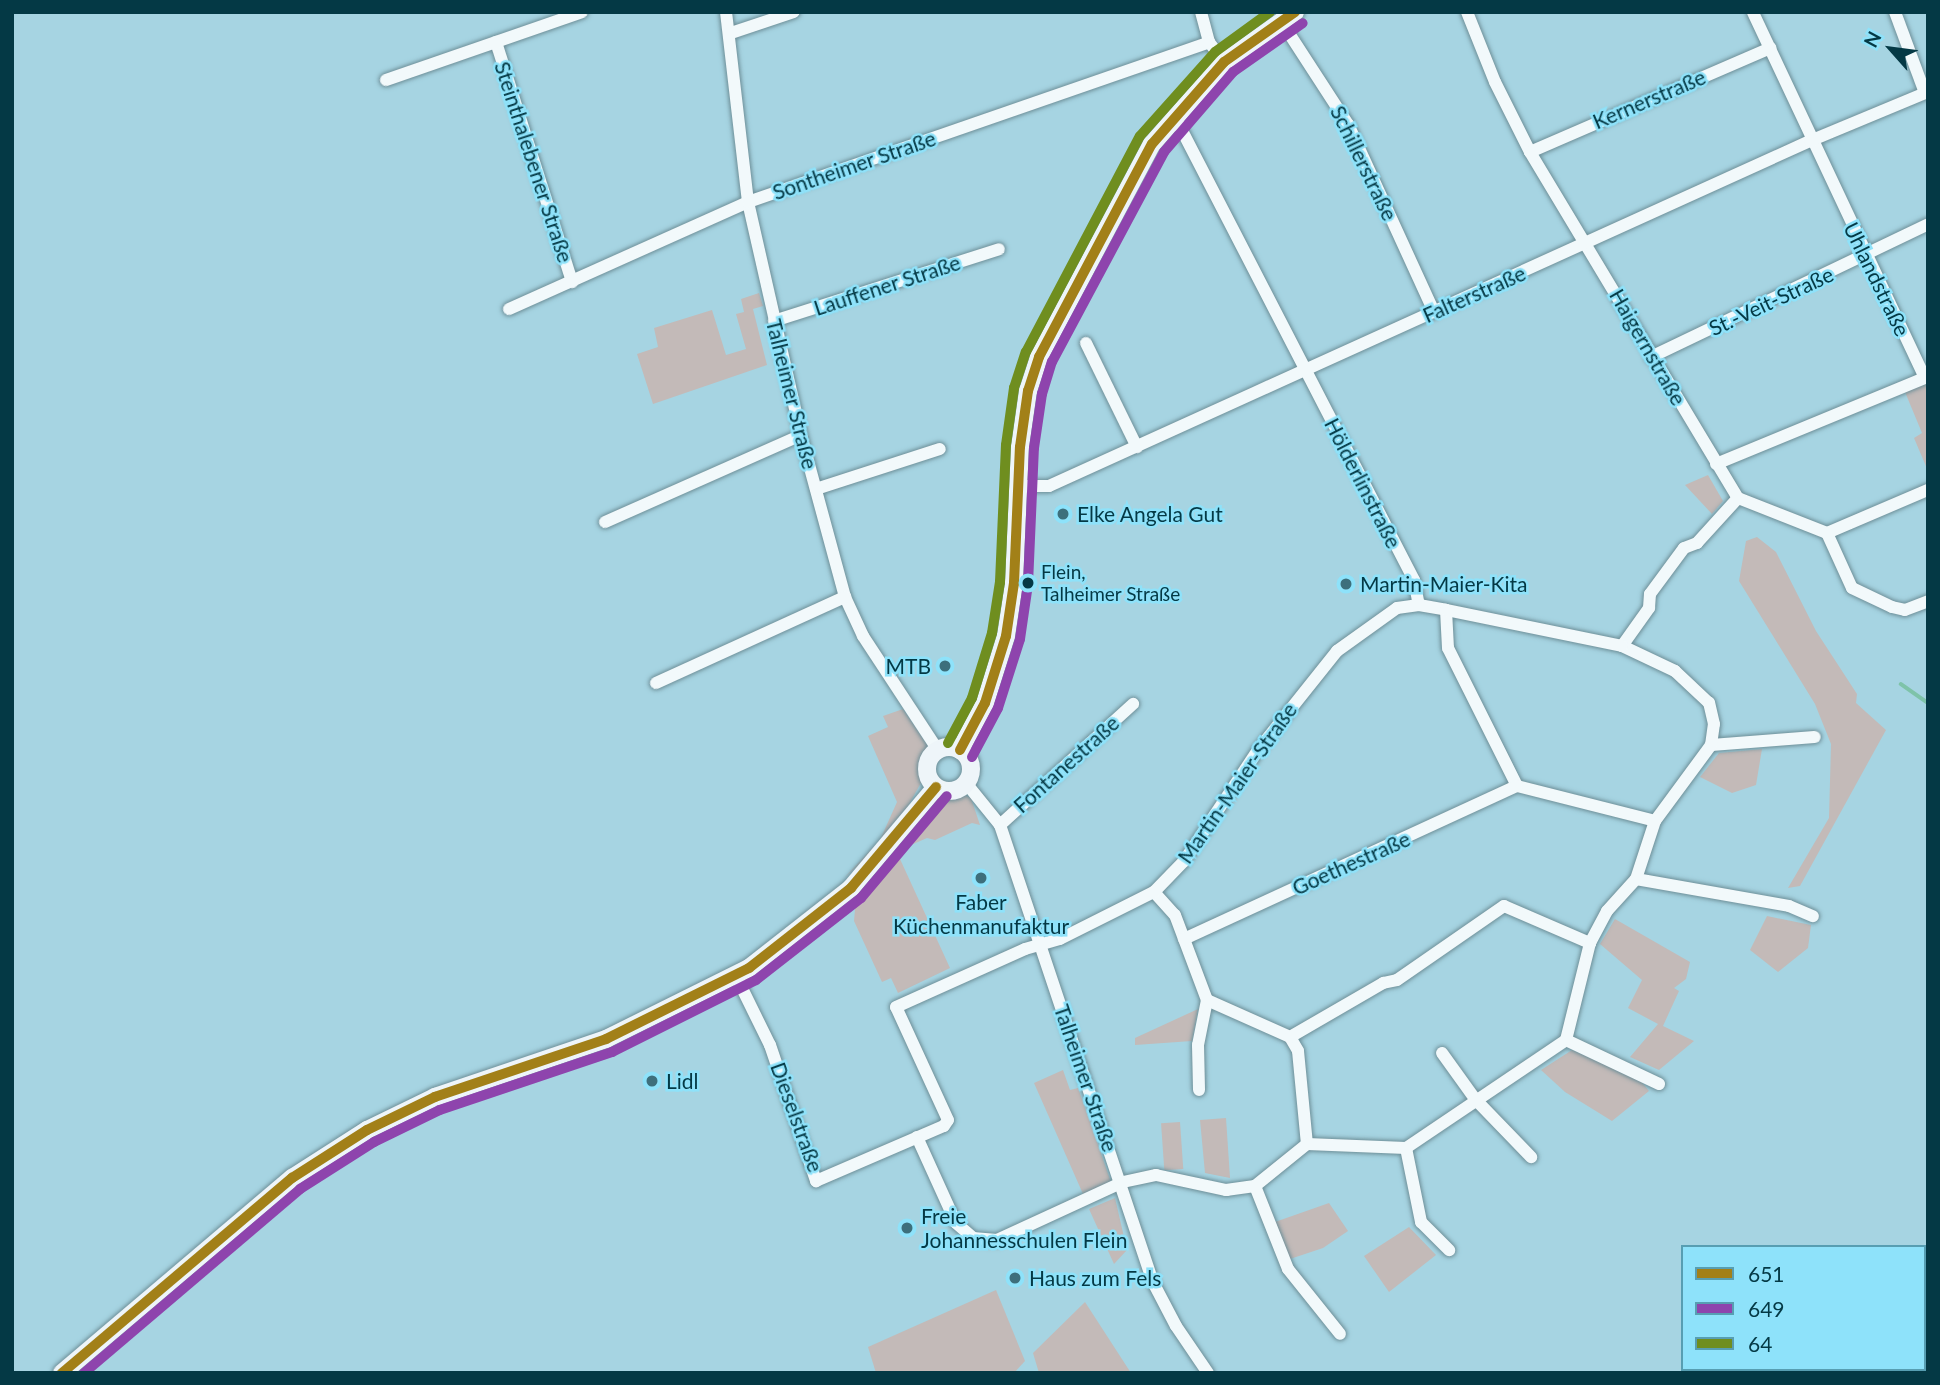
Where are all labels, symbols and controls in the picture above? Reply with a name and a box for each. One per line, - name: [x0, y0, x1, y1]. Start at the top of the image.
- north arrow: [1856, 14, 1926, 84]
- text: N: [1858, 27, 1886, 51]
- street label: Steinthalebener Straße: [490, 58, 578, 266]
- street label: Kernerstraße: [1589, 64, 1709, 134]
- street label: Schillerstraße: [1325, 102, 1403, 224]
- street label: Sontheimer Straße: [769, 125, 939, 205]
- street label: Uhlandstraße: [1839, 218, 1915, 340]
- street label: Lauffener Straße: [810, 249, 964, 321]
- street label: Falterstraße: [1419, 260, 1529, 328]
- street label: St.-Veit-Straße: [1705, 261, 1837, 341]
- street label: Haigernstraße: [1605, 284, 1691, 410]
- street label: Talheimer Straße: [761, 316, 823, 472]
- street label: Hölderlinstraße: [1319, 414, 1407, 552]
- place label: Elke Angela Gut: [1077, 501, 1223, 527]
- marker: Elke Angela Gut: [1055, 506, 1071, 522]
- place label: Flein, Talheimer Straße: [1041, 561, 1181, 605]
- place label: Martin-Maier-Kita: [1360, 571, 1527, 597]
- marker: Flein, Talheimer Straße: [1021, 576, 1035, 590]
- marker: Martin-Maier-Kita: [1338, 576, 1354, 592]
- place label: MTB: [886, 653, 931, 679]
- marker: MTB: [937, 658, 953, 674]
- street label: Martin-Maier-Straße: [1172, 698, 1302, 868]
- street label: Fontanestraße: [1008, 710, 1124, 818]
- street label: Goethestraße: [1288, 826, 1414, 900]
- marker: Faber Küchenmanufaktur: [973, 870, 989, 886]
- place label: Faber Küchenmanufaktur: [893, 889, 1069, 939]
- street label: Talheimer Straße: [1049, 1001, 1123, 1155]
- street label: Dieselstraße: [766, 1059, 828, 1175]
- place label: Lidl: [666, 1068, 699, 1094]
- marker: Lidl: [644, 1073, 660, 1089]
- place label: Freie Johannesschulen Flein: [921, 1203, 1127, 1253]
- marker: Freie Johannesschulen Flein: [899, 1220, 915, 1236]
- legend: [1681, 1245, 1926, 1371]
- text: 651: [1748, 1261, 1785, 1286]
- place label: Haus zum Fels: [1029, 1265, 1161, 1291]
- marker: Haus zum Fels: [1007, 1270, 1023, 1286]
- text: 649: [1748, 1296, 1785, 1321]
- text: 64: [1748, 1331, 1772, 1356]

